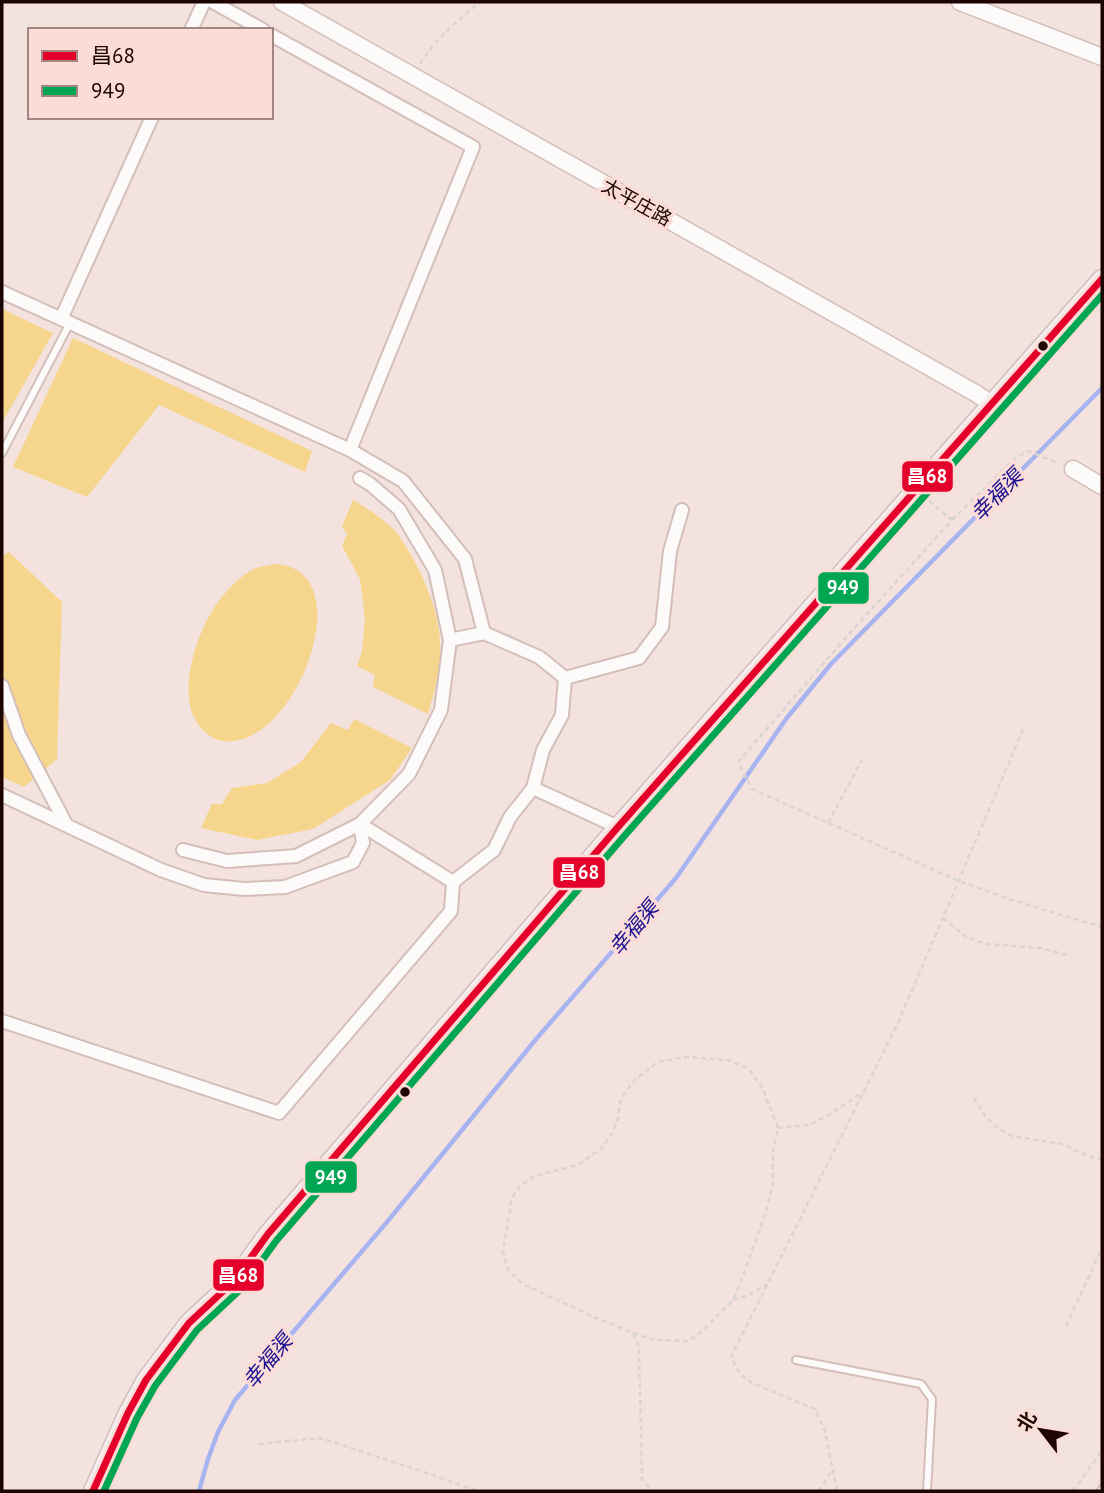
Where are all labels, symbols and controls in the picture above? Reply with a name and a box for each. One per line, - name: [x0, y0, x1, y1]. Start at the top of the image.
- legend: [28, 28, 273, 119]
- text: 昌68: [91, 42, 135, 69]
- text: 949: [91, 77, 125, 104]
- street label: 太平庄路: [598, 173, 676, 231]
- unlabelled marker: [1036, 339, 1050, 353]
- line badge: 昌68: [901, 460, 954, 493]
- water label: 幸福渠: [965, 461, 1031, 526]
- text: 昌68: [907, 464, 947, 488]
- line badge: 949: [817, 571, 870, 605]
- text: 949: [827, 575, 859, 599]
- line badge: 昌68: [552, 856, 606, 889]
- text: 昌68: [559, 860, 599, 884]
- water label: 幸福渠: [603, 893, 666, 960]
- unlabelled marker: [398, 1085, 412, 1099]
- line badge: 949: [304, 1160, 358, 1194]
- text: 949: [315, 1165, 347, 1189]
- line badge: 昌68: [212, 1258, 265, 1292]
- text: 昌68: [218, 1263, 258, 1287]
- water label: 幸福渠: [237, 1326, 300, 1393]
- north arrow: [1006, 1395, 1076, 1465]
- text: 北: [1011, 1407, 1042, 1436]

